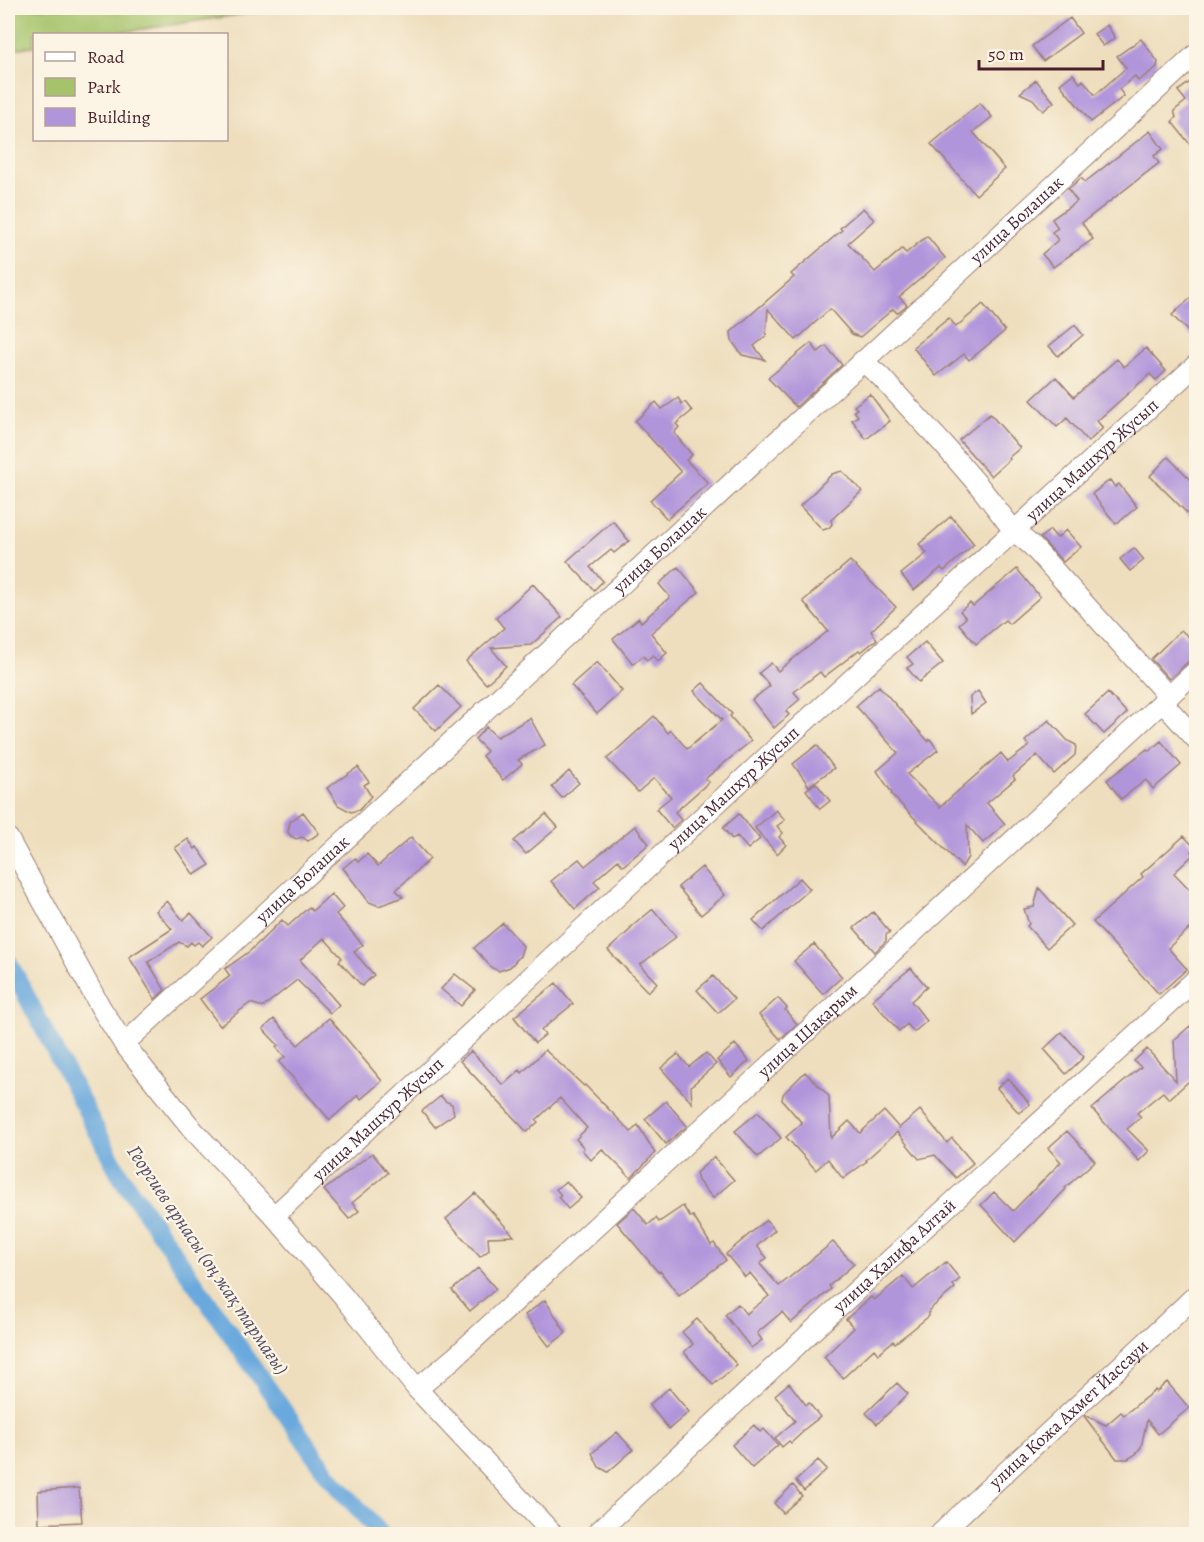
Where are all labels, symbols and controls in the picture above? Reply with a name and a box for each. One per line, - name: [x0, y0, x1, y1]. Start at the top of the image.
- legend: [33, 33, 228, 141]
- scale bar: [979, 33, 1104, 71]
- text: 50 m: [988, 42, 1024, 66]
- text: Road: [87, 45, 125, 69]
- text: Park: [87, 75, 121, 99]
- text: Building: [87, 105, 151, 129]
- street label: улица Болашак: [964, 170, 1068, 270]
- street label: улица Машхур Жусып: [1020, 393, 1164, 527]
- street label: улица Болашак: [607, 500, 711, 599]
- street label: улица Машхур Жусып: [662, 721, 804, 856]
- street label: улица Болашак: [250, 830, 354, 929]
- street label: улица Шакарым: [752, 979, 862, 1084]
- street label: улица Машхур Жусып: [306, 1052, 449, 1187]
- water label: Георгиев арнасы (оң жақ тармағы): [121, 1140, 295, 1380]
- street label: улица Халифа Алтай: [827, 1193, 961, 1319]
- street label: улица Кожа Ахмет Йассауи: [983, 1334, 1154, 1494]

